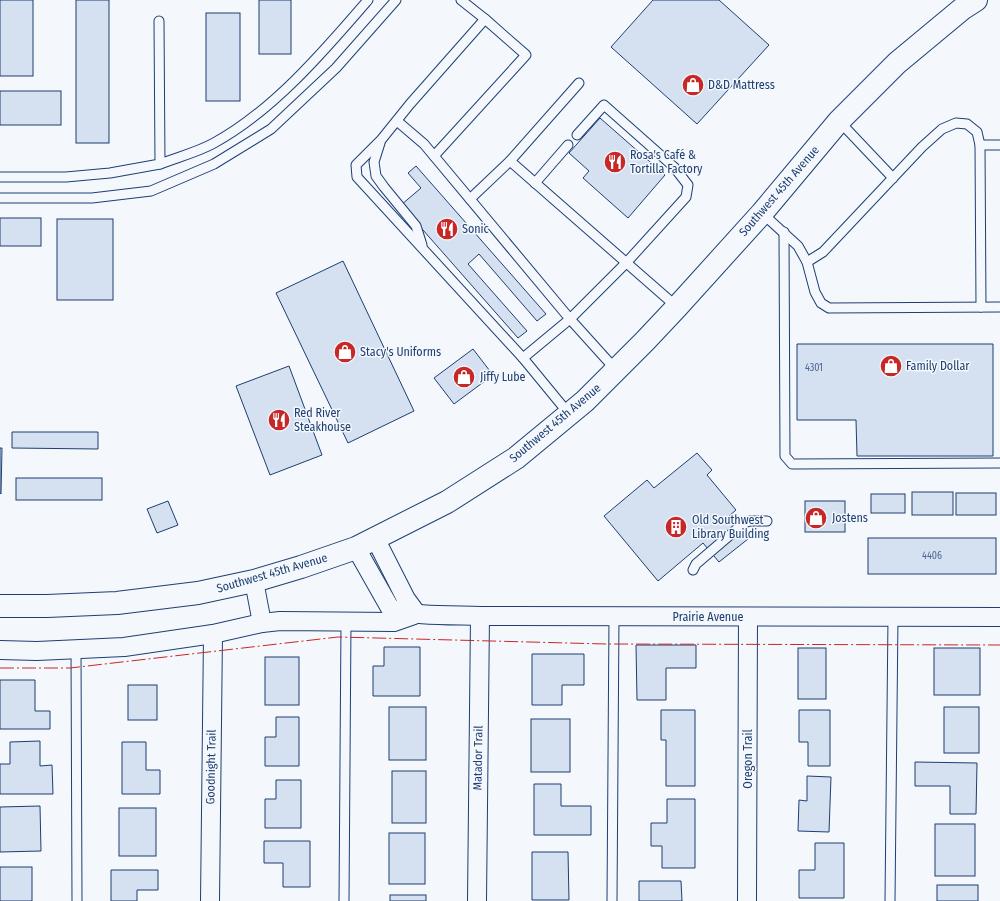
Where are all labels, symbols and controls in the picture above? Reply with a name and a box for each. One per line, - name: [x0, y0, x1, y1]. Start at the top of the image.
- shop icon: D&D Mattress: [680, 72, 706, 98]
- place label: D&D Mattress: [708, 78, 775, 92]
- street label: Southwest 45th Avenue: [736, 143, 822, 239]
- place label: Rosa's Café & Tortilla Factory: [630, 148, 703, 176]
- restaurant icon: Rosa's Café & Tortilla Factory: [602, 149, 628, 175]
- restaurant icon: Sonic: [434, 216, 460, 242]
- place label: Sonic: [462, 222, 489, 236]
- shop icon: Stacy's Uniforms: [332, 339, 358, 365]
- place label: Stacy's Uniforms: [360, 345, 441, 359]
- shop icon: Family Dollar: [878, 353, 904, 379]
- place label: Family Dollar: [906, 359, 970, 373]
- house number: 4301: [805, 362, 823, 374]
- shop icon: Jiffy Lube: [451, 364, 477, 390]
- place label: Jiffy Lube: [480, 370, 526, 384]
- street label: Southwest 45th Avenue: [507, 381, 603, 465]
- place label: Red River Steakhouse: [294, 406, 351, 434]
- restaurant icon: Red River Steakhouse: [266, 407, 292, 433]
- shop icon: Jostens: [803, 505, 829, 531]
- place label: Jostens: [832, 511, 868, 525]
- place label: Old Southwest Library Building: [692, 513, 770, 541]
- building icon: Old Southwest Library Building: [663, 514, 689, 540]
- street label: Southwest 45th Avenue: [215, 550, 329, 596]
- house number: 4406: [922, 550, 942, 562]
- street label: Prairie Avenue: [673, 610, 743, 624]
- street label: Matador Trail: [470, 725, 486, 791]
- street label: Goodnight Trail: [203, 729, 219, 805]
- street label: Oregon Trail: [741, 729, 755, 789]

